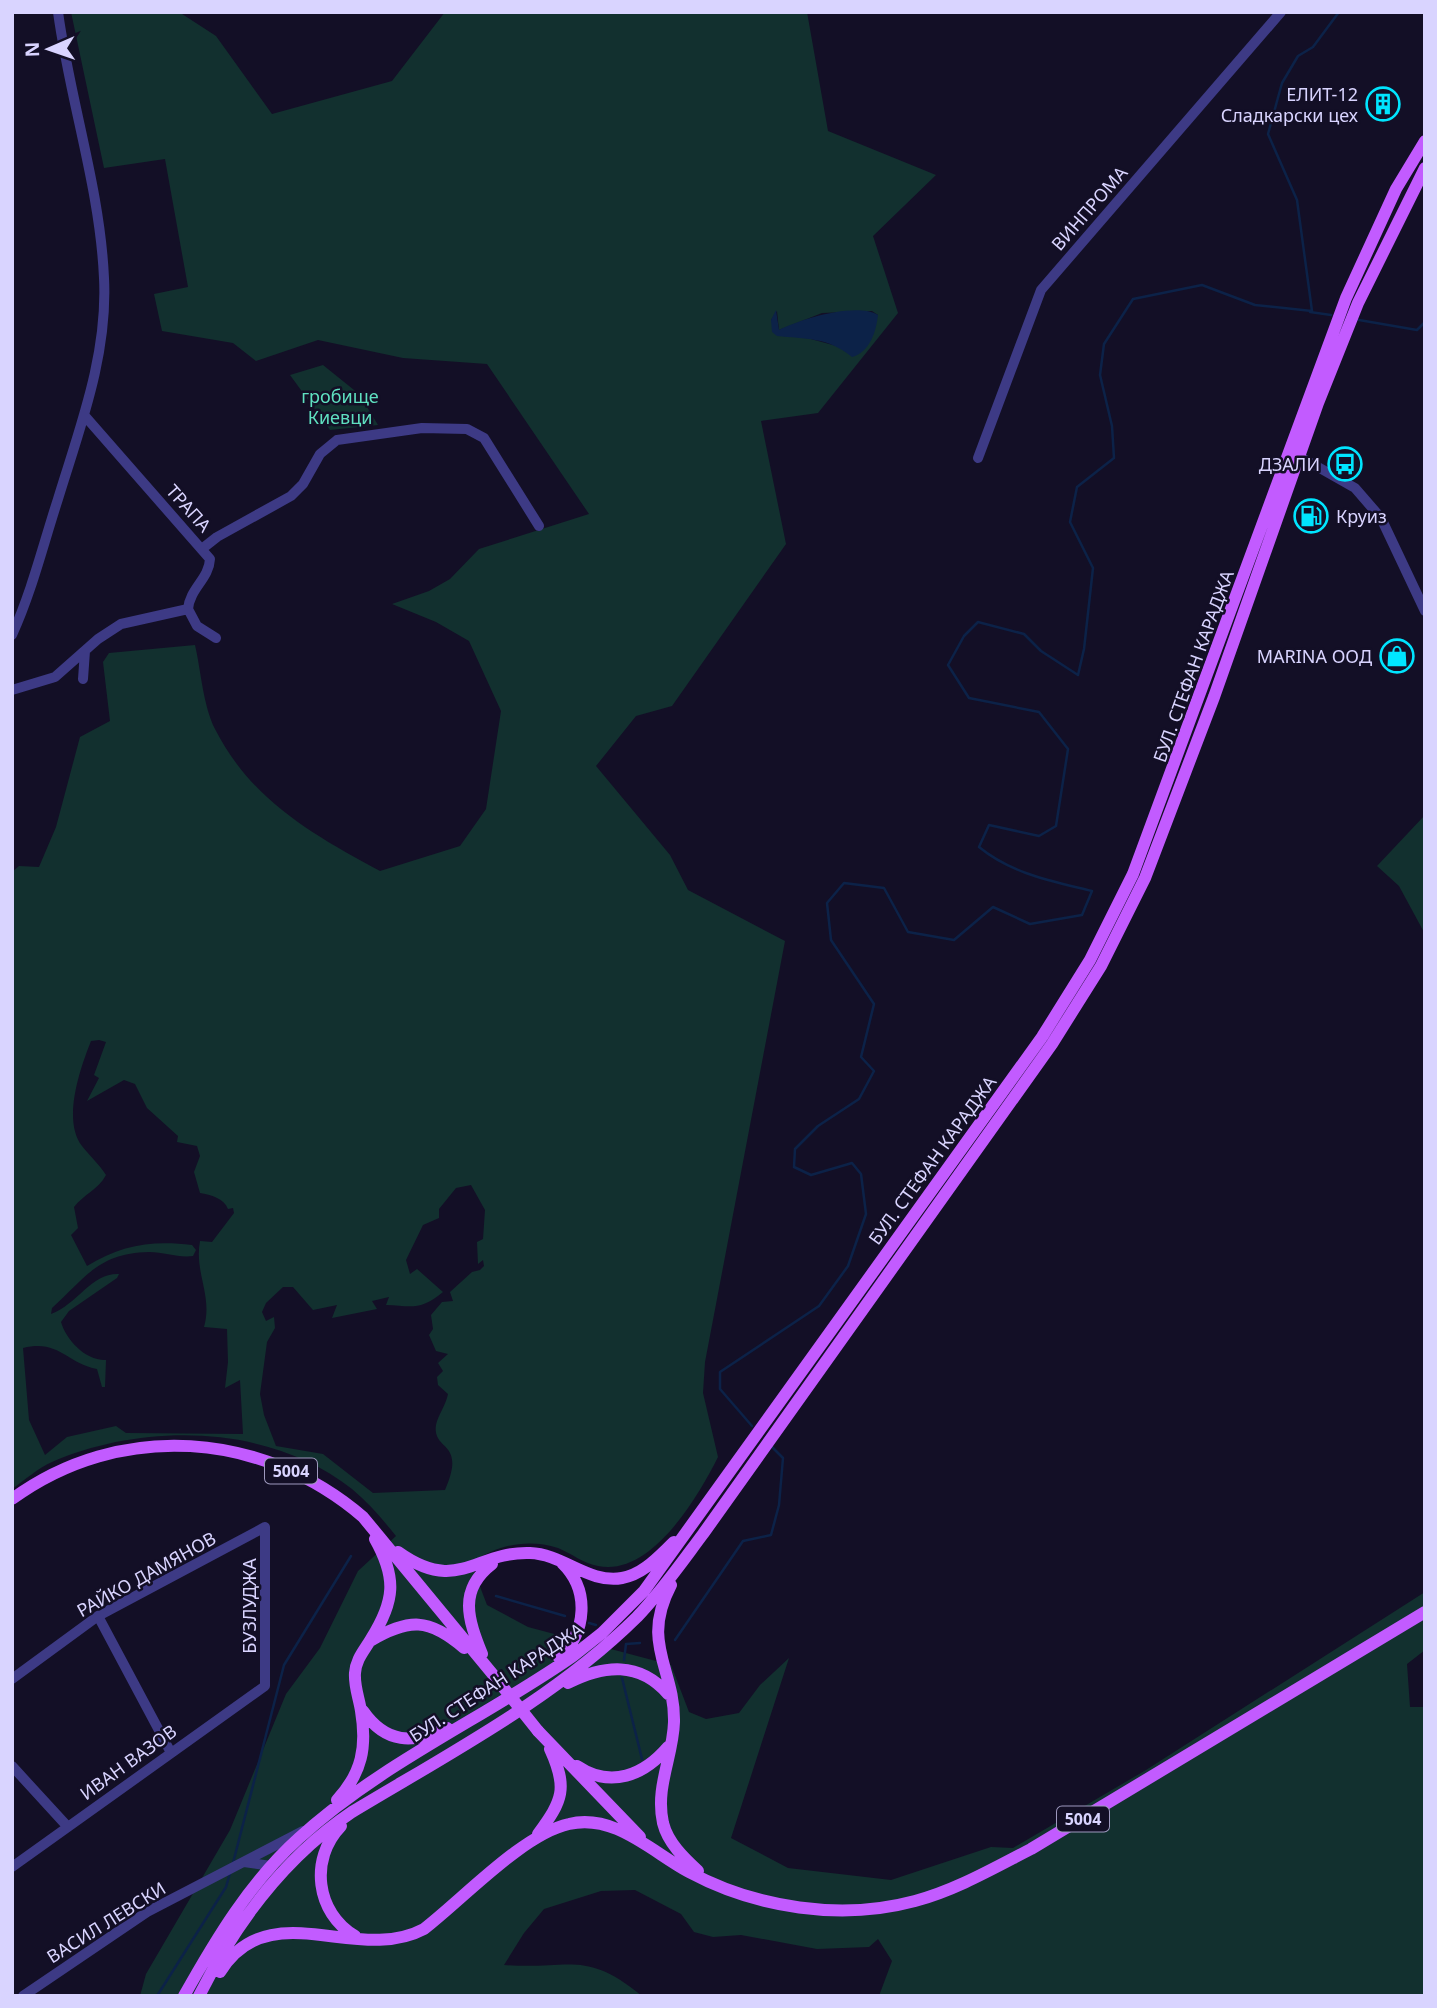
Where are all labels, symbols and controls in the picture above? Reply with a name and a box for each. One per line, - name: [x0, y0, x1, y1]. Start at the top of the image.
- north arrow: [14, 14, 84, 84]
- text: N: [19, 41, 45, 58]
- place label: ЕЛИТ-12 Сладкарски цех: [1221, 82, 1359, 127]
- building icon: ЕЛИТ-12 Сладкарски цех: [1364, 85, 1402, 123]
- street label: ВИНПРОМА: [1046, 160, 1133, 255]
- park label: гробище Киевци: [301, 384, 379, 429]
- bus stop icon: ДЗАЛИ: [1326, 445, 1364, 483]
- place label: ДЗАЛИ: [1259, 452, 1320, 476]
- street label: ТРАПА: [161, 479, 217, 537]
- fuel station icon: Круиз: [1292, 497, 1330, 535]
- place label: Круиз: [1336, 504, 1387, 528]
- street label: БУЛ. СТЕФАН КАРАДЖА: [1147, 566, 1239, 765]
- shop icon: MARINA ООД: [1378, 637, 1416, 675]
- place label: MARINA ООД: [1257, 644, 1372, 668]
- street label: БУЛ. СТЕФАН КАРАДЖА: [863, 1070, 1002, 1249]
- road number: 5004: [265, 1458, 317, 1484]
- street label: РАЙКО ДАМЯНОВ: [72, 1526, 220, 1622]
- street label: БУЗЛУДЖА: [237, 1558, 261, 1654]
- street label: БУЛ. СТЕФАН КАРАДЖА: [404, 1616, 588, 1747]
- street label: ИВАН ВАЗОВ: [75, 1719, 181, 1805]
- road number: 5004: [1057, 1806, 1109, 1831]
- street label: ВАСИЛ ЛЕВСКИ: [42, 1876, 170, 1968]

